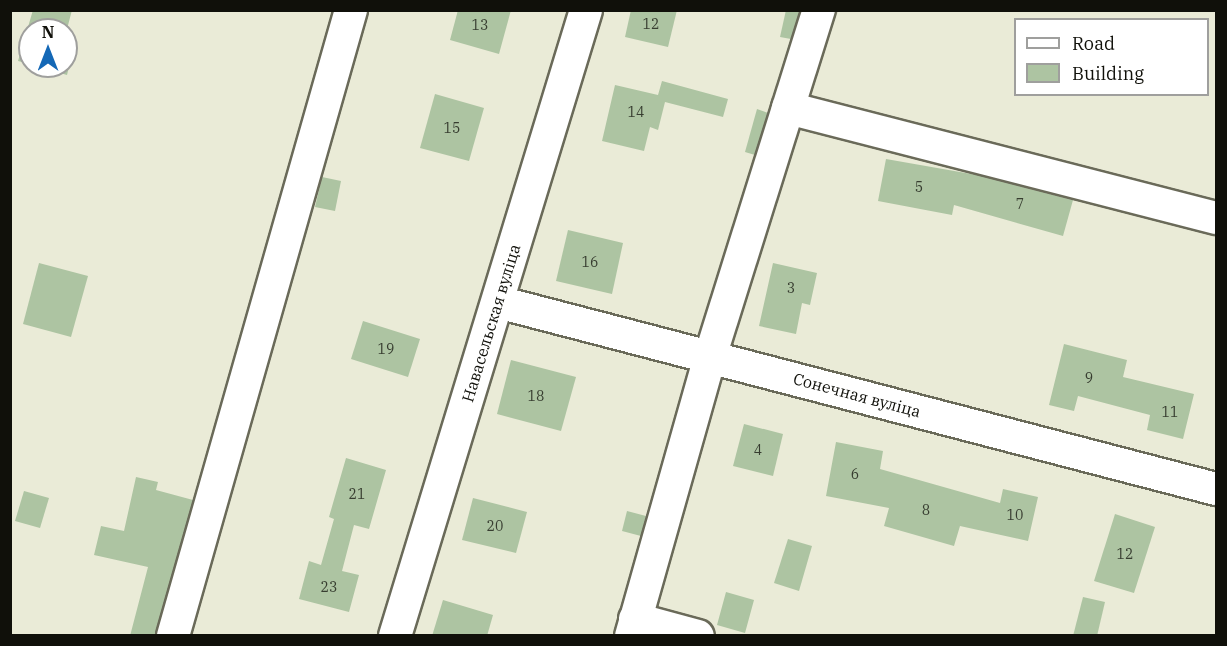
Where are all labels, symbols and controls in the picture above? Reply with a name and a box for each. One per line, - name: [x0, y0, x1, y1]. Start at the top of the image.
- house number: 12: [643, 16, 659, 32]
- house number: 13: [472, 17, 488, 33]
- north arrow: [18, 18, 78, 78]
- legend: [1014, 18, 1209, 96]
- text: N: [42, 22, 54, 42]
- text: Road: [1072, 32, 1115, 55]
- text: Building: [1072, 62, 1144, 85]
- house number: 14: [628, 104, 644, 120]
- house number: 15: [444, 120, 460, 136]
- house number: 5: [915, 179, 923, 195]
- house number: 7: [1016, 196, 1024, 212]
- street label: Навасельская вуліца: [458, 242, 524, 404]
- house number: 16: [582, 254, 598, 270]
- house number: 3: [787, 280, 795, 296]
- house number: 19: [378, 341, 394, 357]
- street label: Сонечная вуліца: [791, 369, 923, 421]
- house number: 9: [1085, 370, 1093, 386]
- house number: 18: [528, 388, 544, 404]
- house number: 11: [1162, 404, 1178, 420]
- house number: 4: [754, 442, 762, 458]
- house number: 6: [851, 466, 859, 482]
- house number: 21: [349, 486, 365, 502]
- house number: 8: [922, 502, 930, 518]
- house number: 10: [1007, 507, 1023, 523]
- house number: 20: [487, 518, 503, 534]
- house number: 12: [1117, 546, 1133, 562]
- house number: 23: [321, 579, 337, 595]

